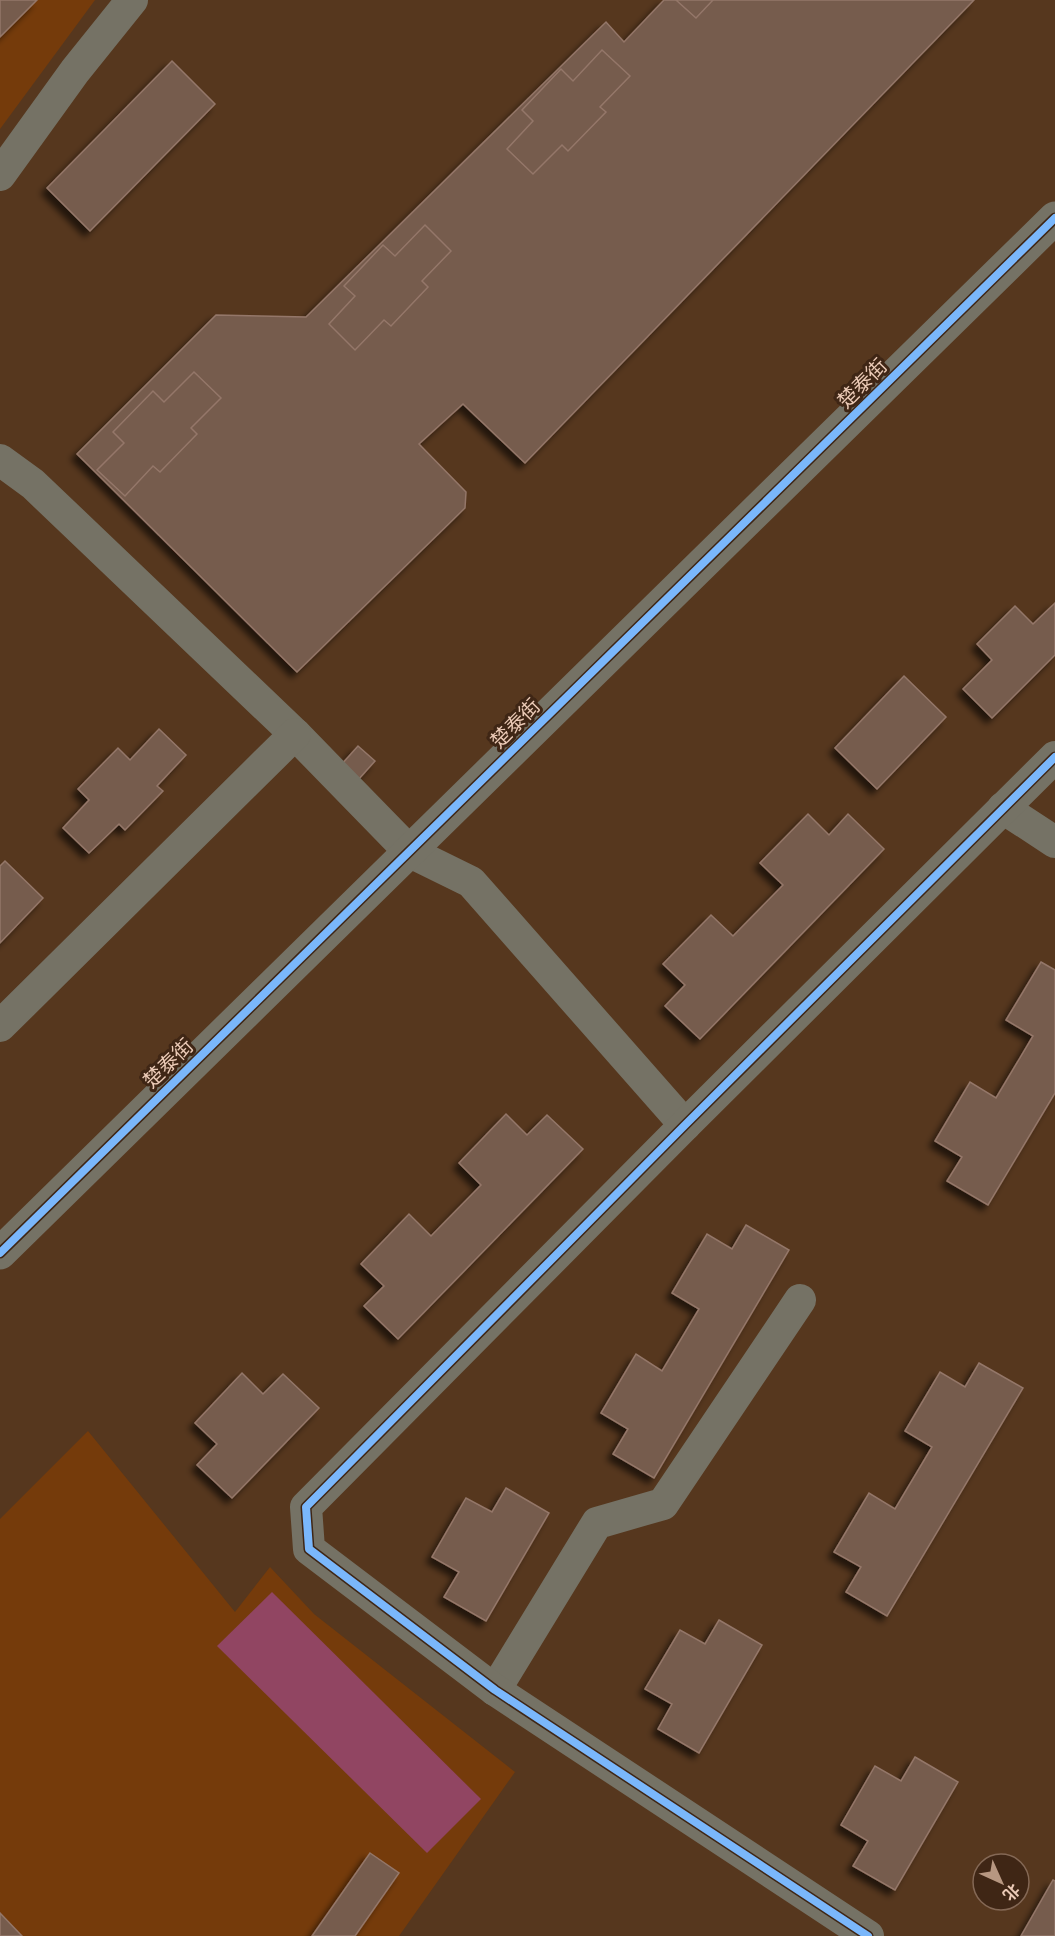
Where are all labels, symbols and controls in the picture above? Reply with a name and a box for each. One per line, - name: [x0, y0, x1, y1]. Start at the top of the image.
- street label: 楚泰街: [831, 352, 895, 416]
- street label: 楚泰街: [484, 692, 548, 756]
- street label: 楚泰街: [137, 1032, 201, 1096]
- north arrow: [971, 1852, 1031, 1912]
- text: 北: [997, 1878, 1025, 1906]

